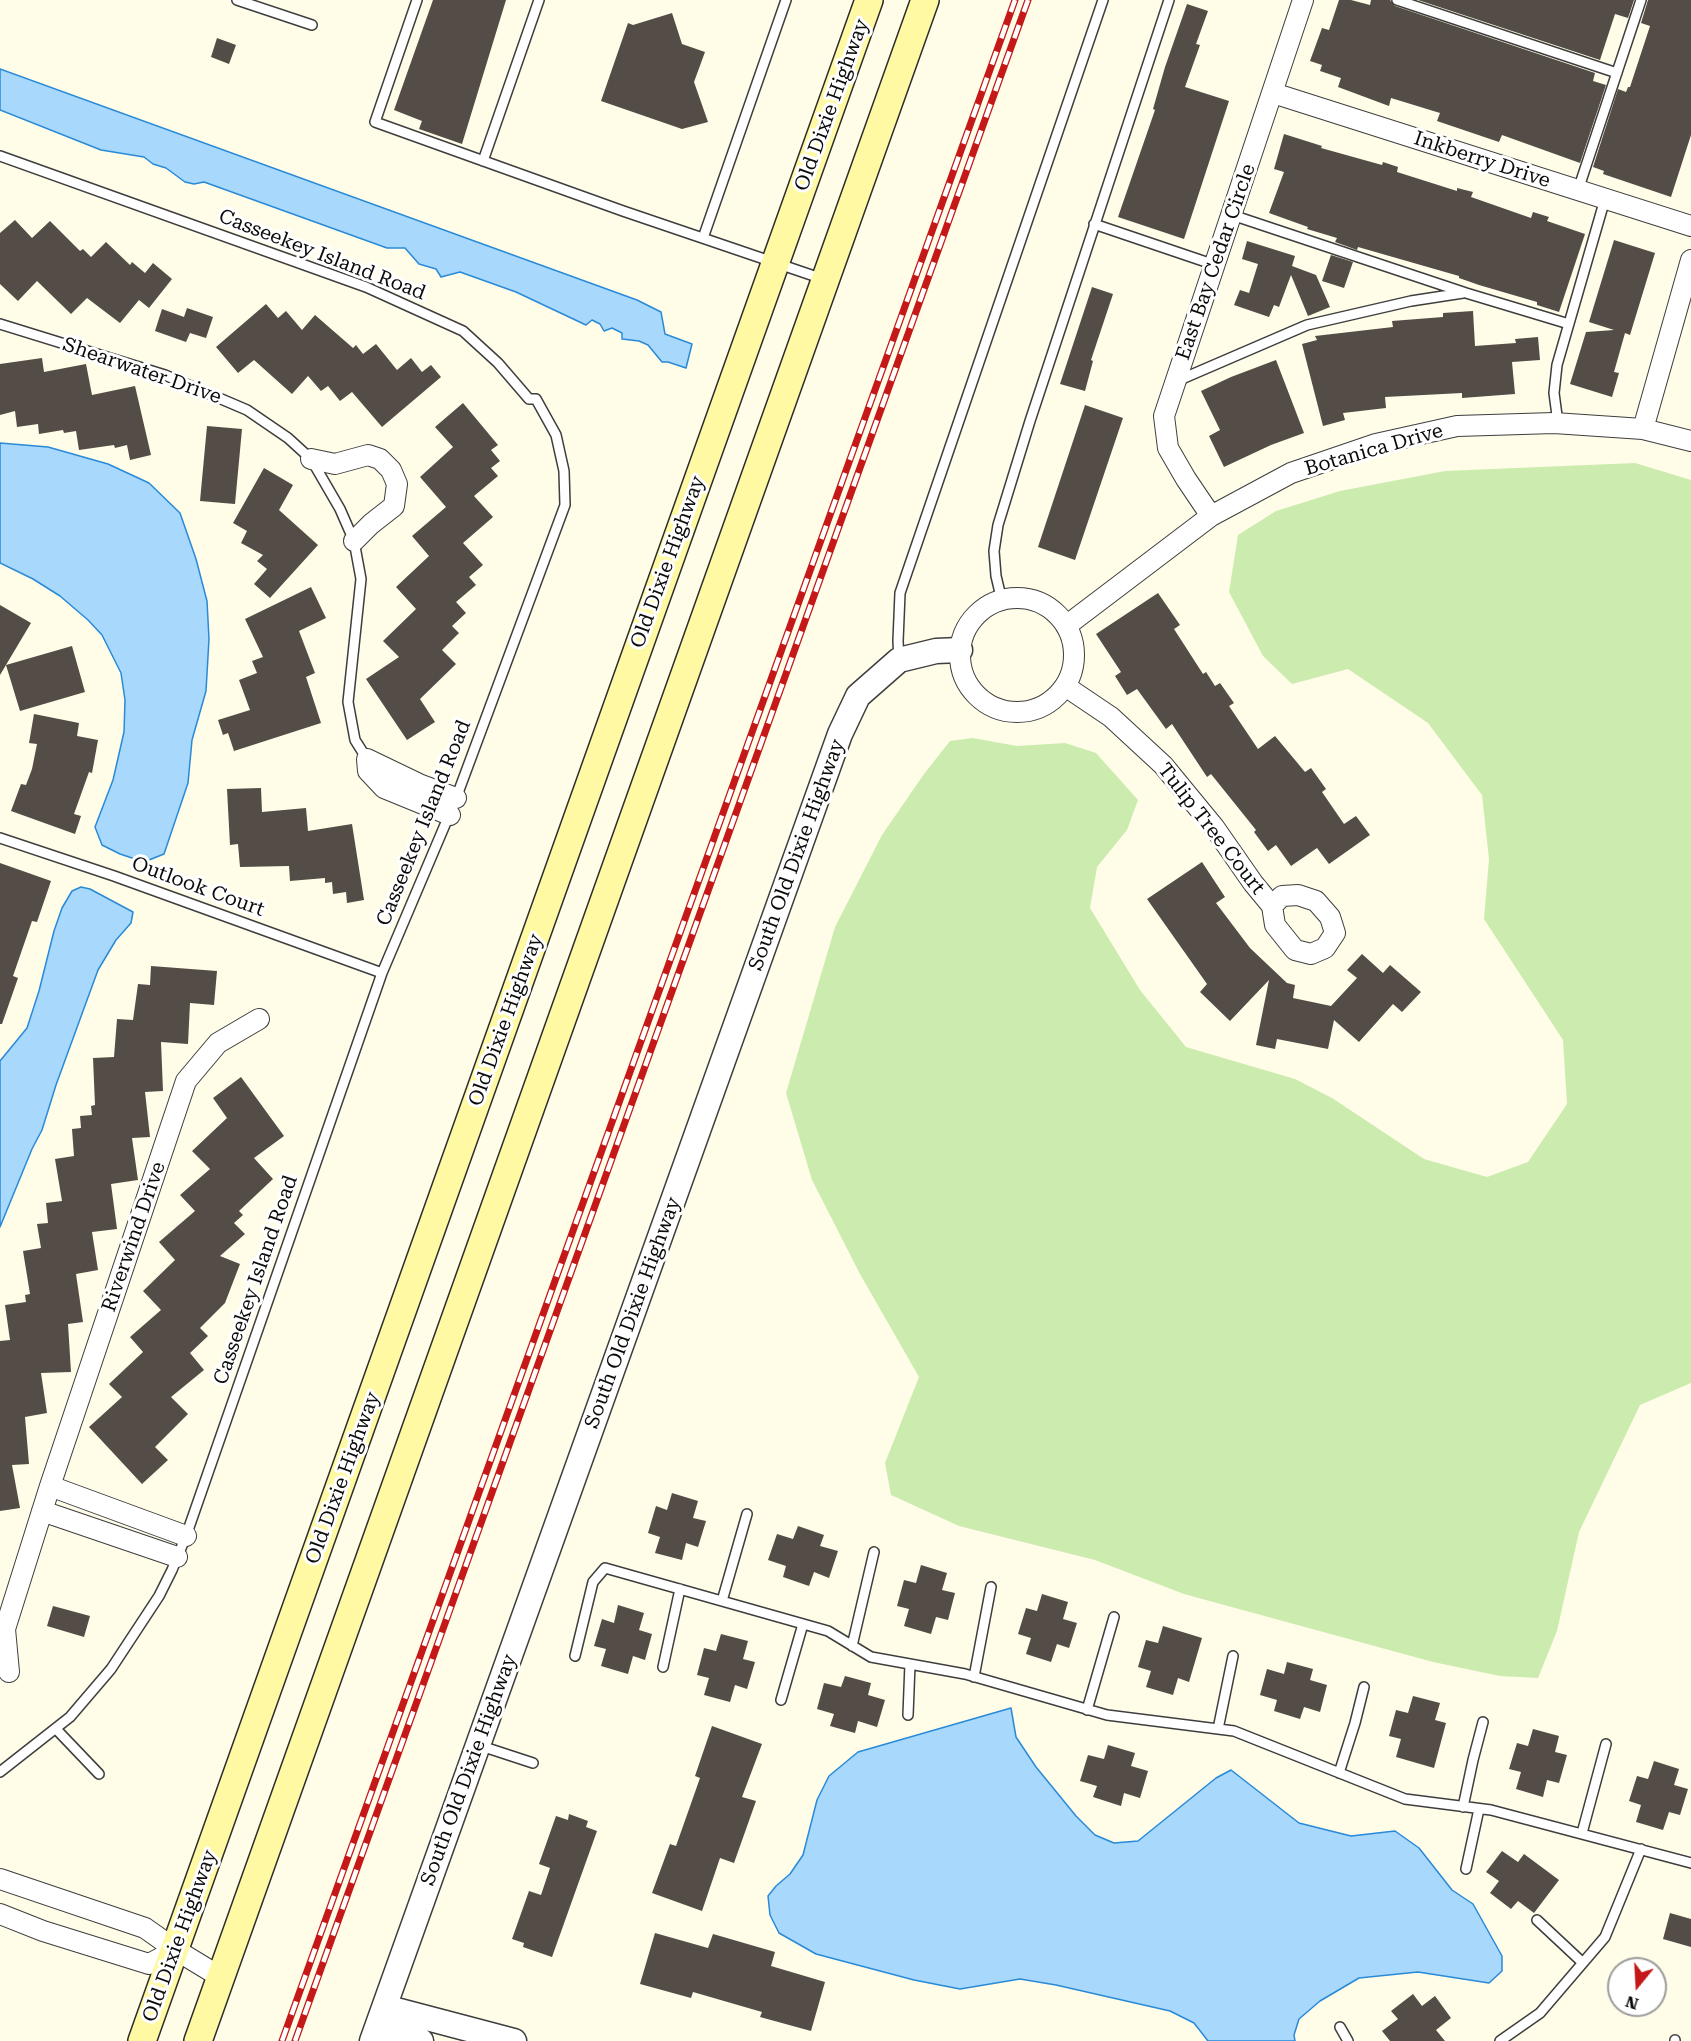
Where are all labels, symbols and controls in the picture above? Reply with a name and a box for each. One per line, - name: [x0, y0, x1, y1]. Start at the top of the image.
- street label: Old Dixie Highway: [790, 16, 874, 194]
- street label: Inkberry Drive: [1411, 127, 1553, 193]
- street label: East Bay Cedar Circle: [1171, 161, 1261, 363]
- street label: Casseekey Island Road: [215, 204, 429, 306]
- street label: Shearwater Drive: [59, 333, 225, 409]
- street label: Botanica Drive: [1302, 419, 1446, 481]
- street label: Old Dixie Highway: [626, 473, 710, 651]
- street label: Casseekey Island Road: [372, 717, 476, 929]
- street label: South Old Dixie Highway: [744, 736, 850, 974]
- street label: Tulip Tree Court: [1152, 759, 1270, 899]
- street label: Outlook Court: [128, 852, 268, 922]
- street label: Old Dixie Highway: [464, 931, 548, 1109]
- street label: Riverwind Drive: [97, 1159, 171, 1315]
- street label: Casseekey Island Road: [209, 1172, 303, 1388]
- street label: South Old Dixie Highway: [580, 1194, 686, 1432]
- street label: Old Dixie Highway: [301, 1389, 385, 1567]
- street label: South Old Dixie Highway: [416, 1651, 522, 1889]
- street label: Old Dixie Highway: [138, 1847, 222, 2025]
- north arrow: [1607, 1957, 1667, 2017]
- text: N: [1623, 1992, 1641, 2014]

